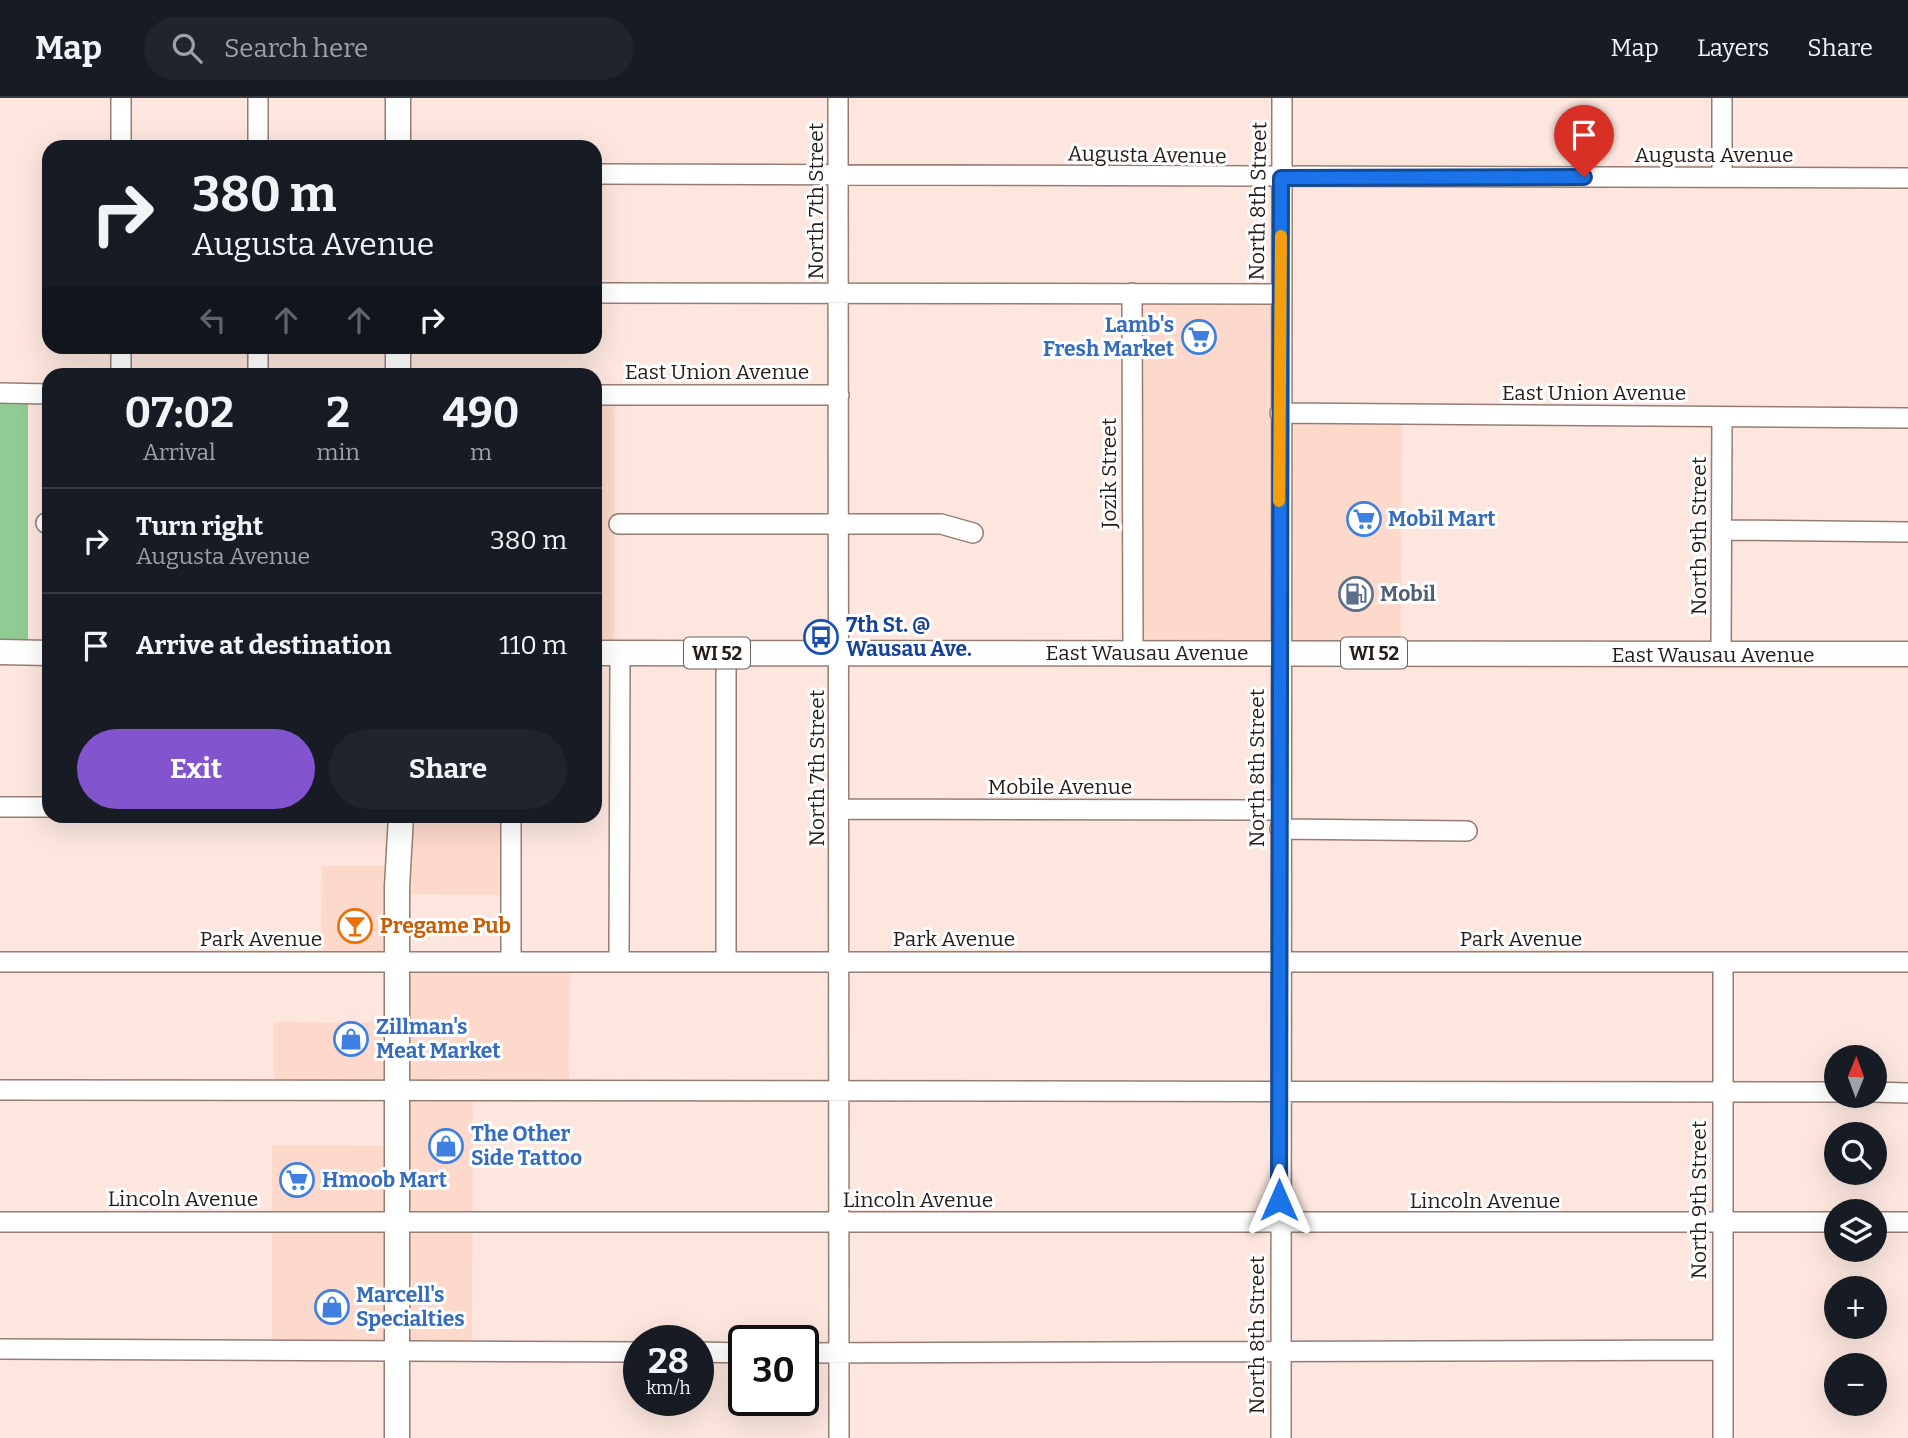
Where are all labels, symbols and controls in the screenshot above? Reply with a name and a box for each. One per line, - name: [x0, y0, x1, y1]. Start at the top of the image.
- search box: [144, 17, 634, 80]
- text: Map: [35, 28, 102, 68]
- icon: search: [168, 29, 206, 67]
- text: Search here: [224, 33, 368, 64]
- text: Map: [1611, 34, 1659, 62]
- text: Layers: [1697, 34, 1769, 62]
- text: Share: [1807, 34, 1873, 62]
- pin: [1554, 105, 1614, 177]
- icon: arrive: [1565, 116, 1603, 154]
- street label: North 8th Street: [1244, 121, 1272, 281]
- street label: North 7th Street: [803, 122, 829, 279]
- street label: Augusta Avenue: [1067, 141, 1227, 169]
- street label: Augusta Avenue: [1635, 142, 1793, 168]
- text: 380 m: [192, 165, 336, 224]
- icon: right: [77, 168, 168, 259]
- text: Augusta Avenue: [192, 225, 434, 263]
- icon: left: [194, 301, 232, 339]
- icon: ahead: [267, 301, 305, 339]
- icon: ahead: [340, 301, 378, 339]
- icon: right: [413, 301, 451, 339]
- place label: Lamb's Fresh Market: [1043, 312, 1175, 362]
- supermarket icon: Lamb's Fresh Market: [1180, 318, 1218, 356]
- street label: East Union Avenue: [625, 359, 809, 385]
- street label: East Union Avenue: [1502, 380, 1686, 406]
- text: 07:02: [125, 388, 234, 438]
- text: 2: [326, 388, 350, 438]
- text: 490: [442, 388, 519, 438]
- street label: Jozik Street: [1096, 417, 1122, 529]
- text: Arrival: [143, 438, 216, 466]
- text: min: [316, 438, 360, 466]
- text: m: [470, 438, 492, 466]
- street label: North 9th Street: [1686, 456, 1712, 615]
- supermarket icon: Mobil Mart: [1345, 500, 1383, 538]
- place label: Mobil Mart: [1388, 506, 1496, 532]
- text: Turn right: [136, 511, 263, 542]
- icon: right: [77, 522, 115, 560]
- text: 380 m: [490, 525, 567, 556]
- text: Augusta Avenue: [136, 542, 310, 570]
- fuel station icon: Mobil: [1337, 575, 1375, 613]
- place label: Mobil: [1380, 581, 1436, 607]
- place label: 7th St. @ Wausau Ave.: [846, 612, 972, 662]
- bus stop icon: 7th St. @ Wausau Ave.: [802, 618, 840, 656]
- icon: arrive: [77, 627, 115, 665]
- text: Arrive at destination: [136, 630, 391, 661]
- text: 110 m: [499, 630, 567, 661]
- road number: WI 52: [684, 638, 750, 668]
- road number: WI 52: [1341, 638, 1407, 668]
- street label: East Wausau Avenue: [1046, 640, 1248, 666]
- street label: East Wausau Avenue: [1612, 642, 1814, 668]
- street label: North 8th Street: [1244, 688, 1270, 847]
- street label: North 7th Street: [804, 689, 830, 846]
- button: Exit: [77, 729, 315, 809]
- button: Share: [329, 729, 567, 809]
- street label: Mobile Avenue: [988, 774, 1132, 800]
- bar icon: Pregame Pub: [336, 907, 374, 945]
- place label: Pregame Pub: [380, 913, 511, 939]
- street label: Park Avenue: [200, 926, 322, 952]
- street label: Park Avenue: [893, 926, 1015, 952]
- street label: Park Avenue: [1460, 926, 1582, 952]
- place label: Zillman's Meat Market: [376, 1014, 501, 1064]
- shop icon: Zillman's Meat Market: [332, 1020, 370, 1058]
- north arrow: [1824, 1045, 1886, 1108]
- map controls: [1824, 1045, 1887, 1416]
- street label: North 9th Street: [1686, 1120, 1712, 1279]
- place label: The Other Side Tattoo: [471, 1121, 582, 1171]
- button: search: [1824, 1122, 1887, 1185]
- shop icon: The Other Side Tattoo: [427, 1127, 465, 1165]
- supermarket icon: Hmoob Mart: [278, 1161, 316, 1199]
- position arrow: [1242, 1163, 1316, 1237]
- place label: Hmoob Mart: [322, 1167, 448, 1193]
- street label: Lincoln Avenue: [108, 1186, 258, 1212]
- street label: Lincoln Avenue: [843, 1187, 993, 1213]
- street label: Lincoln Avenue: [1410, 1188, 1560, 1214]
- button: layers: [1824, 1199, 1887, 1262]
- street label: North 8th Street: [1244, 1255, 1270, 1414]
- button: +: [1824, 1276, 1887, 1339]
- place label: Marcell's Specialties: [356, 1282, 465, 1332]
- shop icon: Marcell's Specialties: [313, 1288, 351, 1326]
- speed limit sign: 30: [728, 1325, 819, 1416]
- text: 28: [648, 1340, 689, 1382]
- button: −: [1824, 1353, 1887, 1416]
- text: km/h: [646, 1377, 691, 1399]

